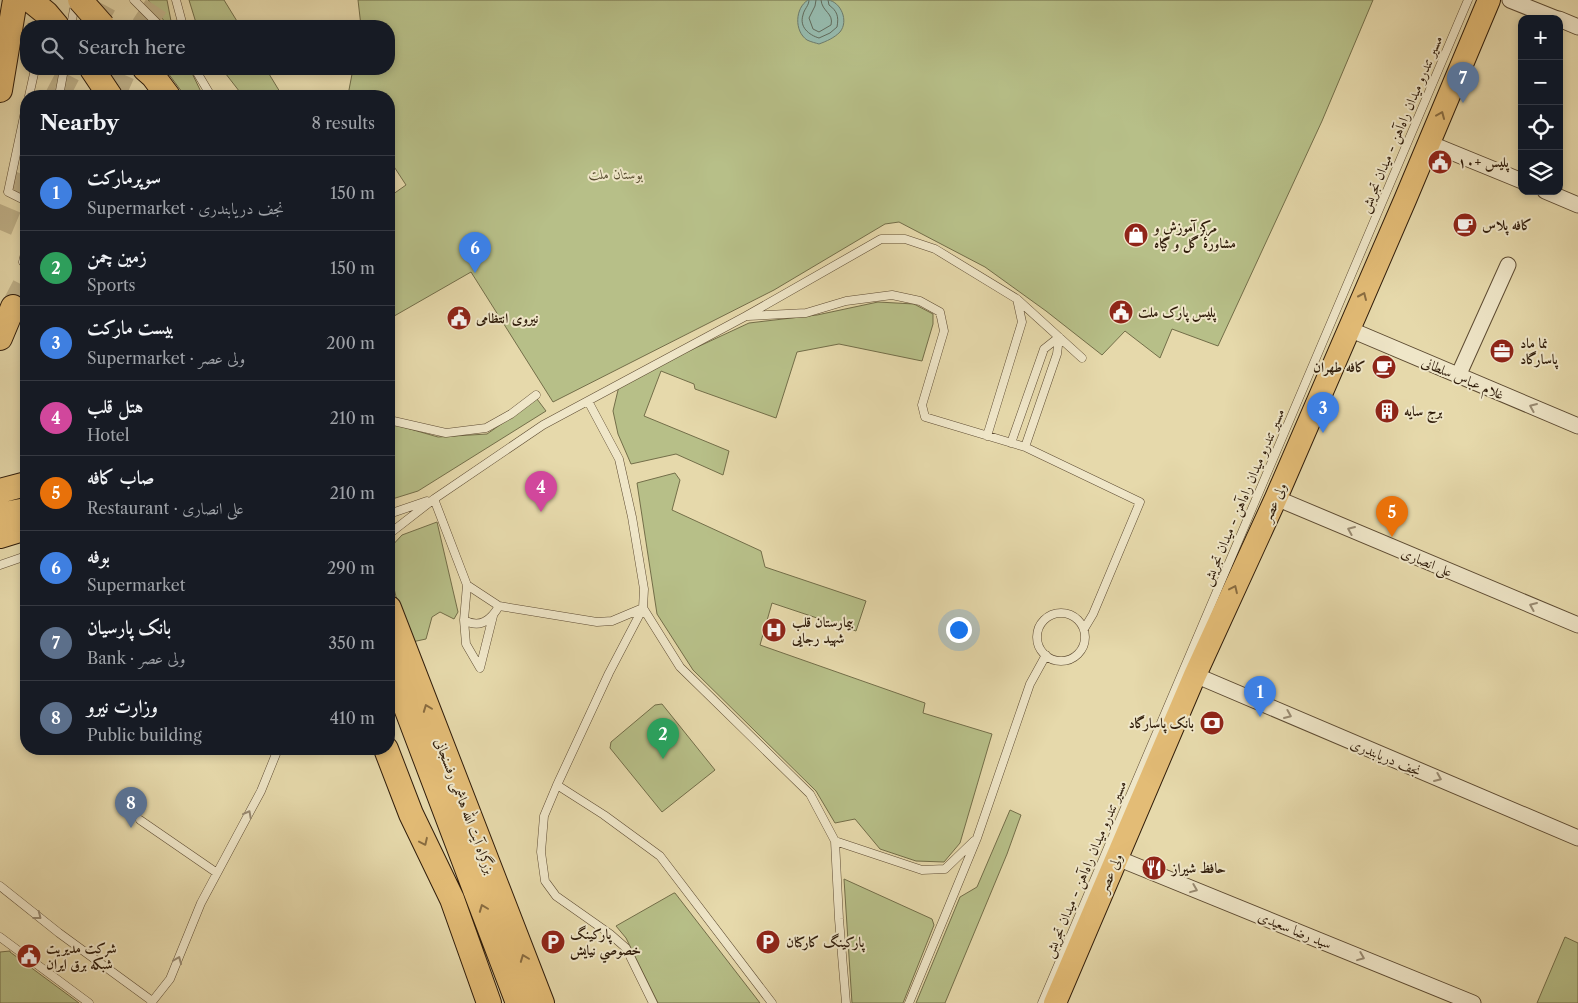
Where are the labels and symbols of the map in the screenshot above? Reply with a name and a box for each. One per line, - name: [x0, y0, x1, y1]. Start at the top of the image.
- street label: مسیر تندرو میدان راه‌آهن - میدان تجریش: [1355, 33, 1447, 216]
- pin: 7: [1447, 62, 1479, 103]
- one-way arrow: [1435, 111, 1446, 120]
- public building icon: پلیس +۱۰: [1427, 149, 1453, 175]
- place label: پلیس +۱۰: [1458, 153, 1510, 173]
- park label: بوستان ملت: [589, 165, 644, 183]
- cafe icon: کافه پلاس: [1452, 212, 1478, 238]
- place label: کافه پلاس: [1482, 216, 1532, 236]
- place label: مرکز آموزش و مشاورهٔ گل و گیاه: [1152, 218, 1236, 253]
- shop icon: مرکز آموزش و مشاورهٔ گل و گیاه: [1123, 222, 1149, 248]
- pin: 6: [459, 232, 491, 273]
- one-way arrow: [1357, 292, 1368, 301]
- public building icon: پلیس پارک ملت: [1108, 299, 1134, 325]
- place label: پلیس پارک ملت: [1138, 303, 1217, 323]
- public building icon: نیروی انتظامی: [446, 305, 472, 331]
- place label: نیروی انتظامی: [475, 309, 539, 327]
- place label: نما ماد پاسارگاد: [1520, 334, 1559, 370]
- office icon: نما ماد پاسارگاد: [1489, 338, 1515, 364]
- street label: غلام عباس سلطانی: [1417, 353, 1507, 407]
- cafe icon: کافه طهران: [1371, 354, 1397, 380]
- place label: کافه طهران: [1313, 358, 1366, 377]
- pin: 3: [1307, 392, 1339, 433]
- building icon: برج سایه: [1374, 398, 1400, 424]
- place label: برج سایه: [1404, 402, 1443, 424]
- one-way arrow: [1529, 403, 1538, 414]
- street label: مسیر تندرو میدان راه‌آهن - میدان تجریش: [1197, 406, 1289, 589]
- pin: 4: [525, 471, 557, 512]
- street label: ولی عصر: [1257, 480, 1291, 527]
- pin: 5: [1376, 496, 1408, 537]
- one-way arrow: [1347, 525, 1356, 536]
- street label: علی انصاری: [1398, 543, 1455, 582]
- one-way arrow: [1228, 585, 1239, 594]
- one-way arrow: [1529, 602, 1538, 613]
- place label: بیمارستان قلب شهید رجایی: [791, 613, 854, 648]
- hospital icon: بیمارستان قلب شهید رجایی: [761, 617, 787, 643]
- your location: [946, 617, 972, 643]
- pin: 1: [1244, 676, 1276, 717]
- one-way arrow: [423, 705, 433, 713]
- one-way arrow: [1283, 708, 1292, 719]
- bank icon: بانک پاسارگاد: [1199, 710, 1225, 736]
- place label: بانک پاسارگاد: [1128, 714, 1194, 734]
- pin: 2: [647, 718, 679, 759]
- street label: نجف دریابندری: [1348, 734, 1424, 780]
- street label: بزرگراه آیت الله هاشمی رفسنجانی: [430, 735, 501, 877]
- one-way arrow: [1433, 773, 1441, 783]
- street label: مسیر تندرو میدان راه‌آهن - میدان تجریش: [1039, 778, 1131, 961]
- pin: 8: [115, 787, 147, 828]
- one-way arrow: [242, 810, 252, 819]
- one-way arrow: [418, 837, 428, 846]
- street label: ولی عصر: [1093, 851, 1127, 898]
- restaurant icon: حافظ شیراز: [1141, 855, 1167, 881]
- place label: حافظ شیراز: [1170, 859, 1227, 877]
- one-way arrow: [1190, 884, 1198, 894]
- one-way arrow: [479, 904, 489, 913]
- street label: سید رضا سعیدی: [1256, 907, 1334, 953]
- one-way arrow: [33, 911, 42, 920]
- place label: پاركينگ خصوصي نيايش: [570, 925, 641, 964]
- parking icon: پاركينگ خصوصي نيايش: [540, 929, 566, 955]
- parking icon: پارکینگ کارکنان: [755, 929, 781, 955]
- place label: پارکینگ کارکنان: [786, 933, 866, 953]
- place label: شرکت مدیریت شبکه برق ایران: [46, 939, 117, 973]
- public building icon: شرکت مدیریت شبکه برق ایران: [16, 943, 42, 969]
- one-way arrow: [1356, 951, 1365, 962]
- one-way arrow: [520, 954, 530, 963]
- one-way arrow: [171, 956, 182, 965]

